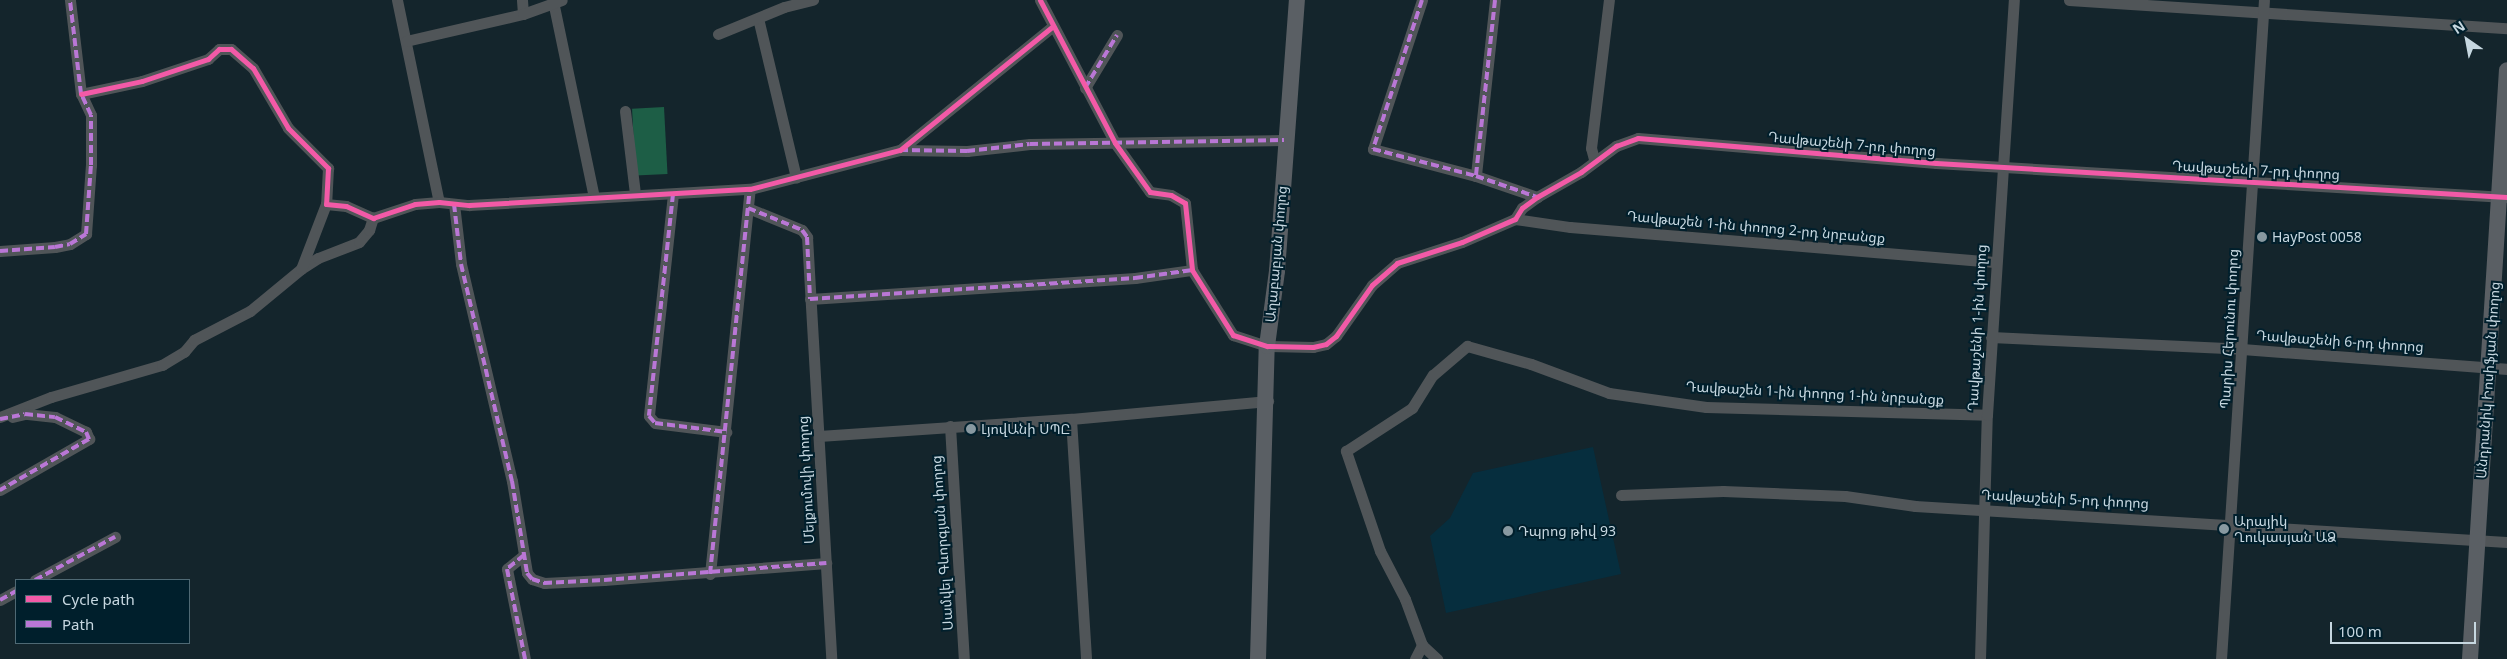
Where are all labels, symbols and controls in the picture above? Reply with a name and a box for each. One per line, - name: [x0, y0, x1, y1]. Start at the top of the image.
- north arrow: [2442, 15, 2492, 65]
- text: N: [2449, 16, 2469, 38]
- street label: Դավթաշենի 7-րդ փողոց: [1768, 128, 1936, 160]
- street label: Դավթաշենի 7-րդ փողոց: [2172, 157, 2340, 183]
- street label: Աղաբաբյան փողոց: [1262, 185, 1290, 323]
- street label: Դավթաշեն 1-ին փողոց 2-րդ նրբանցք: [1626, 207, 1886, 247]
- place label: HayPost 0058: [2272, 229, 2362, 245]
- marker: HayPost 0058: [2256, 231, 2268, 243]
- street label: Դավթաշենի 1-ին փողոց: [1964, 244, 1990, 412]
- street label: Պարիս Հերունու փողոց: [2216, 248, 2242, 410]
- street label: Անդրանիկ Իոսիֆյան փողոց: [2473, 281, 2503, 479]
- street label: Դավթաշենի 6-րդ փողոց: [2256, 327, 2424, 355]
- street label: Դավթաշեն 1-ին փողոց 1-ին նրբանցք: [1685, 378, 1945, 408]
- street label: Մելքումովի փողոց: [794, 415, 818, 545]
- place label: ԼյովԱնի ՍՊԸ: [981, 421, 1070, 437]
- marker: ԼյովԱնի ՍՊԸ: [965, 423, 977, 435]
- street label: Սամվել Գևորգյան փողոց: [928, 455, 956, 631]
- street label: Դավթաշենի 5-րդ փողոց: [1981, 486, 2149, 512]
- place label: Արայիկ Ղուկասյան ԱՁ: [2234, 513, 2336, 546]
- place label: Դպրոց թիվ 93: [1518, 523, 1616, 539]
- marker: Արայիկ Ղուկասյան ԱՁ: [2218, 523, 2230, 535]
- marker: Դպրոց թիվ 93: [1502, 525, 1514, 537]
- legend: [15, 579, 190, 644]
- text: Cycle path: [62, 589, 135, 609]
- scale bar: [2332, 612, 2478, 644]
- text: Path: [62, 614, 94, 634]
- text: 100 m: [2338, 621, 2382, 641]

